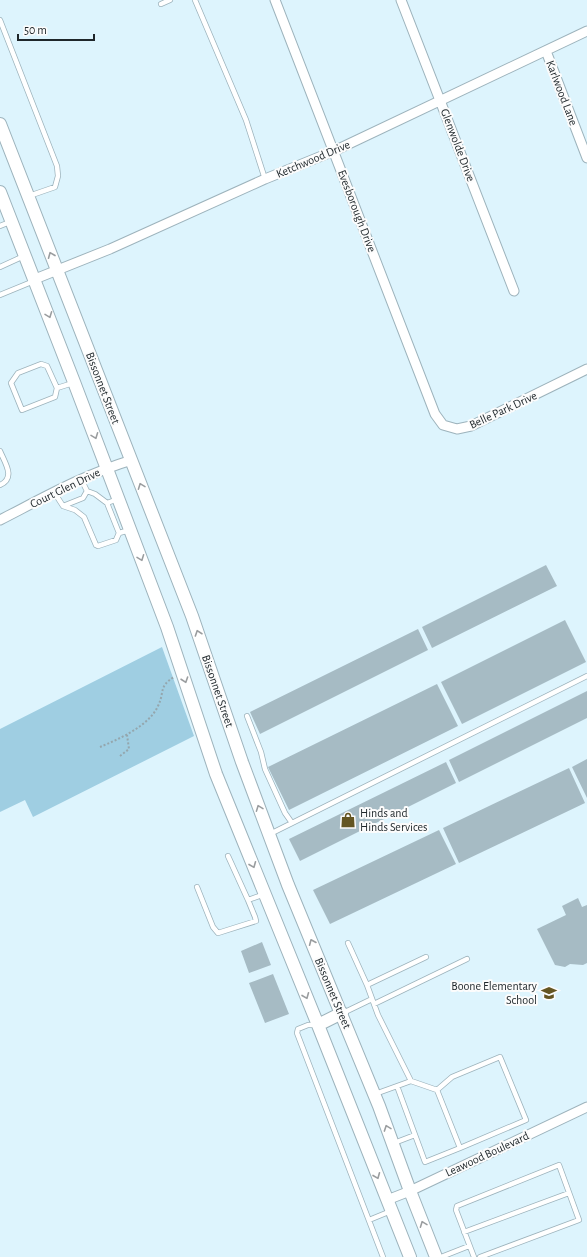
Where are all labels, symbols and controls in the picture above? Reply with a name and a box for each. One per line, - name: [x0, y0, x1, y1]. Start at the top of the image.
- scale bar: [18, 16, 94, 42]
- text: 50 m: [24, 24, 47, 36]
- street label: Karlwood Lane: [544, 59, 580, 127]
- street label: Glenwolde Drive: [439, 107, 477, 183]
- street label: Ketchwood Drive: [274, 138, 352, 180]
- street label: Evesborough Drive: [336, 168, 378, 254]
- one-way arrow: [47, 251, 55, 258]
- one-way arrow: [44, 311, 52, 318]
- street label: Bissonnet Street: [84, 350, 122, 426]
- street label: Belle Park Drive: [467, 389, 539, 431]
- one-way arrow: [91, 433, 99, 440]
- street label: Court Glen Drive: [28, 466, 102, 510]
- one-way arrow: [138, 482, 146, 489]
- one-way arrow: [136, 554, 144, 561]
- one-way arrow: [194, 629, 202, 636]
- street label: Bissonnet Street: [200, 653, 236, 729]
- one-way arrow: [180, 677, 188, 684]
- one-way arrow: [256, 805, 264, 812]
- place label: Hinds and Hinds Services: [360, 807, 428, 833]
- shop icon: Hinds and Hinds Services: [339, 811, 357, 829]
- one-way arrow: [248, 861, 256, 869]
- one-way arrow: [309, 939, 317, 947]
- street label: Bissonnet Street: [313, 956, 353, 1030]
- place label: Boone Elementary School: [451, 980, 537, 1006]
- school or university icon: Boone Elementary School: [540, 984, 558, 1002]
- one-way arrow: [301, 992, 309, 999]
- one-way arrow: [384, 1124, 392, 1131]
- street label: Leawood Boulevard: [443, 1129, 531, 1179]
- one-way arrow: [373, 1173, 381, 1180]
- one-way arrow: [420, 1220, 428, 1227]

